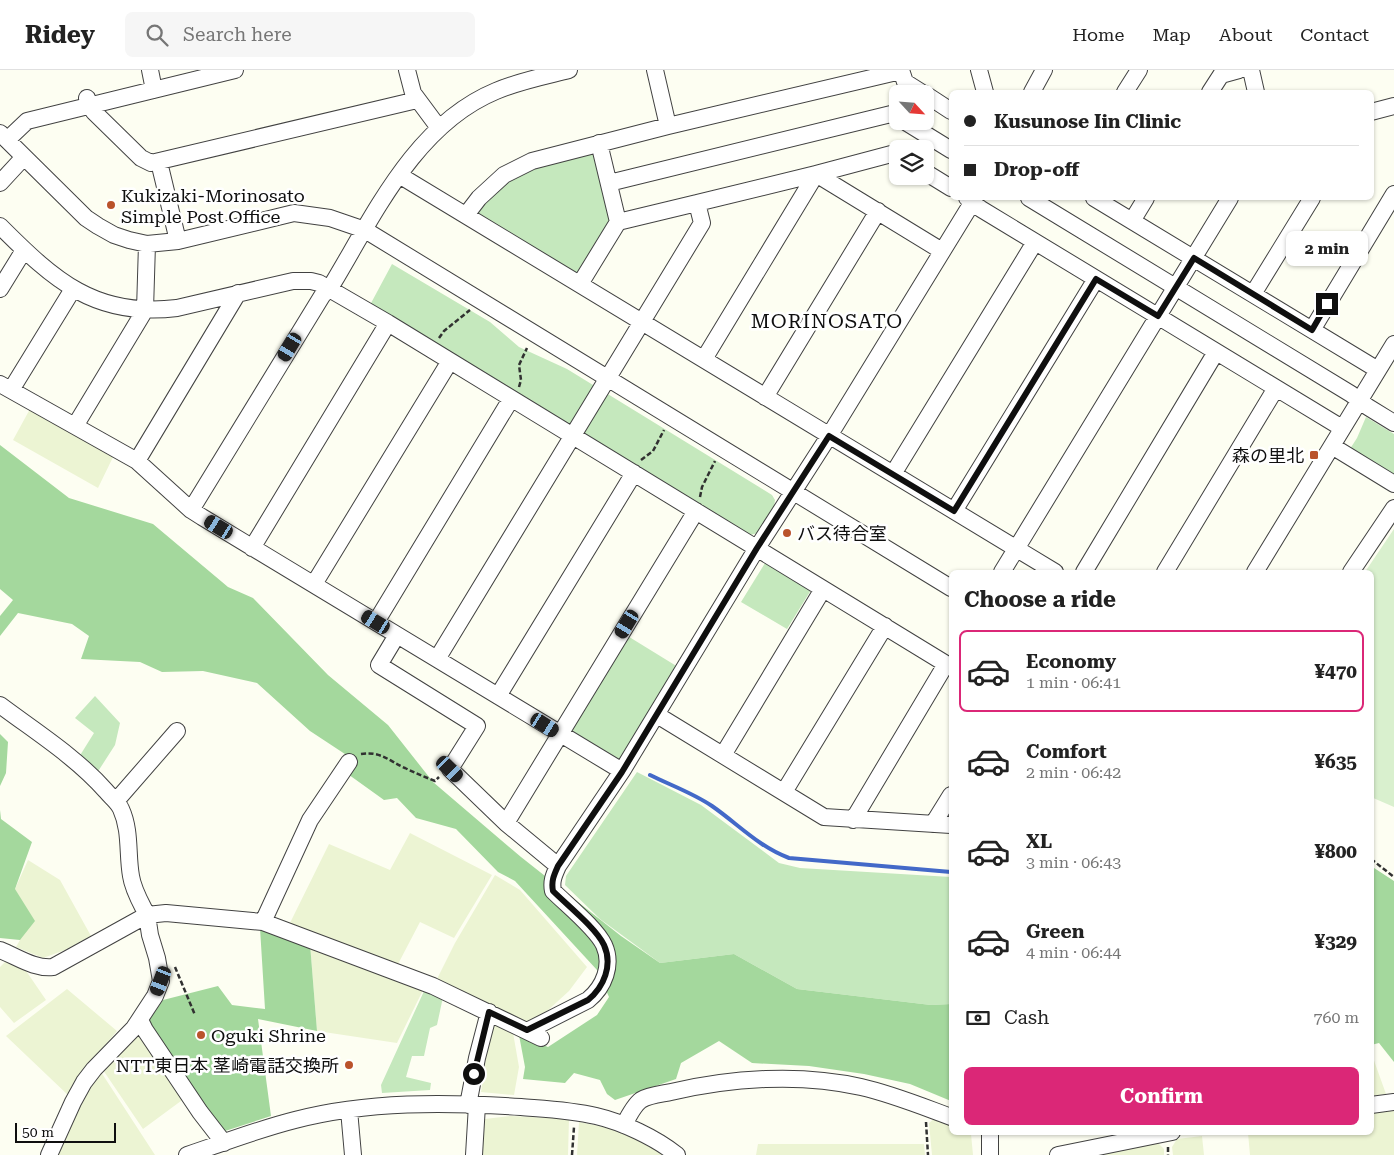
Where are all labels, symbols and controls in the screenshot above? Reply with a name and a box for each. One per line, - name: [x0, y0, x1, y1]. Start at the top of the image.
- search box: [125, 12, 475, 57]
- text: Ridey: [25, 21, 95, 49]
- icon: search: [143, 21, 171, 49]
- text: Search here: [183, 23, 292, 46]
- text: Home: [1072, 24, 1124, 45]
- text: Map: [1152, 24, 1191, 45]
- text: About: [1219, 24, 1272, 45]
- text: Contact: [1300, 24, 1369, 45]
- north arrow: [889, 85, 934, 130]
- map controls: [889, 85, 934, 185]
- text: Kusunose Iin Clinic: [994, 110, 1181, 133]
- button: layers: [889, 140, 934, 185]
- text: Drop-off: [994, 158, 1079, 181]
- place label: Kukizaki-Morinosato Simple Post Office: [121, 185, 305, 227]
- marker: Kukizaki-Morinosato Simple Post Office: [105, 199, 117, 211]
- callout: 2 min: [1286, 232, 1368, 266]
- text: 2 min: [1305, 239, 1349, 258]
- route end: [1316, 293, 1338, 315]
- district label: MORINOSATO: [751, 309, 903, 333]
- car: [275, 330, 304, 364]
- place label: 森の里北: [1232, 445, 1304, 466]
- marker: 森の里北: [1308, 449, 1320, 461]
- car: [202, 513, 235, 541]
- place label: バス待合室: [797, 523, 887, 544]
- marker: バス待合室: [781, 527, 793, 539]
- text: Choose a ride: [964, 587, 1116, 612]
- car: [612, 607, 641, 641]
- car: [359, 608, 392, 636]
- icon: car: [966, 649, 1011, 694]
- text: Economy: [1026, 650, 1116, 673]
- text: ¥470: [1314, 660, 1357, 683]
- text: 1 min · 06:41: [1026, 673, 1121, 692]
- car: [528, 711, 561, 739]
- icon: car: [966, 739, 1011, 784]
- text: Comfort: [1026, 740, 1107, 763]
- text: ¥635: [1314, 750, 1357, 773]
- car: [433, 753, 466, 785]
- text: 2 min · 06:42: [1026, 763, 1121, 782]
- icon: car: [966, 829, 1011, 874]
- text: XL: [1026, 830, 1052, 853]
- text: ¥800: [1314, 840, 1357, 863]
- text: 3 min · 06:43: [1026, 853, 1121, 872]
- icon: car: [966, 919, 1011, 964]
- text: Green: [1026, 920, 1084, 943]
- text: ¥329: [1314, 930, 1357, 953]
- text: 4 min · 06:44: [1026, 943, 1121, 962]
- car: [148, 964, 173, 998]
- icon: cash: [964, 1004, 992, 1032]
- text: Cash: [1004, 1006, 1049, 1029]
- text: 760 m: [1313, 1008, 1359, 1027]
- place label: Oguki Shrine: [211, 1025, 326, 1046]
- marker: Oguki Shrine: [195, 1029, 207, 1041]
- place label: NTT東日本 茎崎電話交換所: [116, 1055, 339, 1076]
- marker: NTT東日本 茎崎電話交換所: [343, 1059, 355, 1071]
- route start: [463, 1063, 485, 1085]
- button: Confirm: [964, 1067, 1359, 1125]
- scale bar: [15, 1120, 116, 1143]
- text: 50 m: [22, 1124, 54, 1140]

